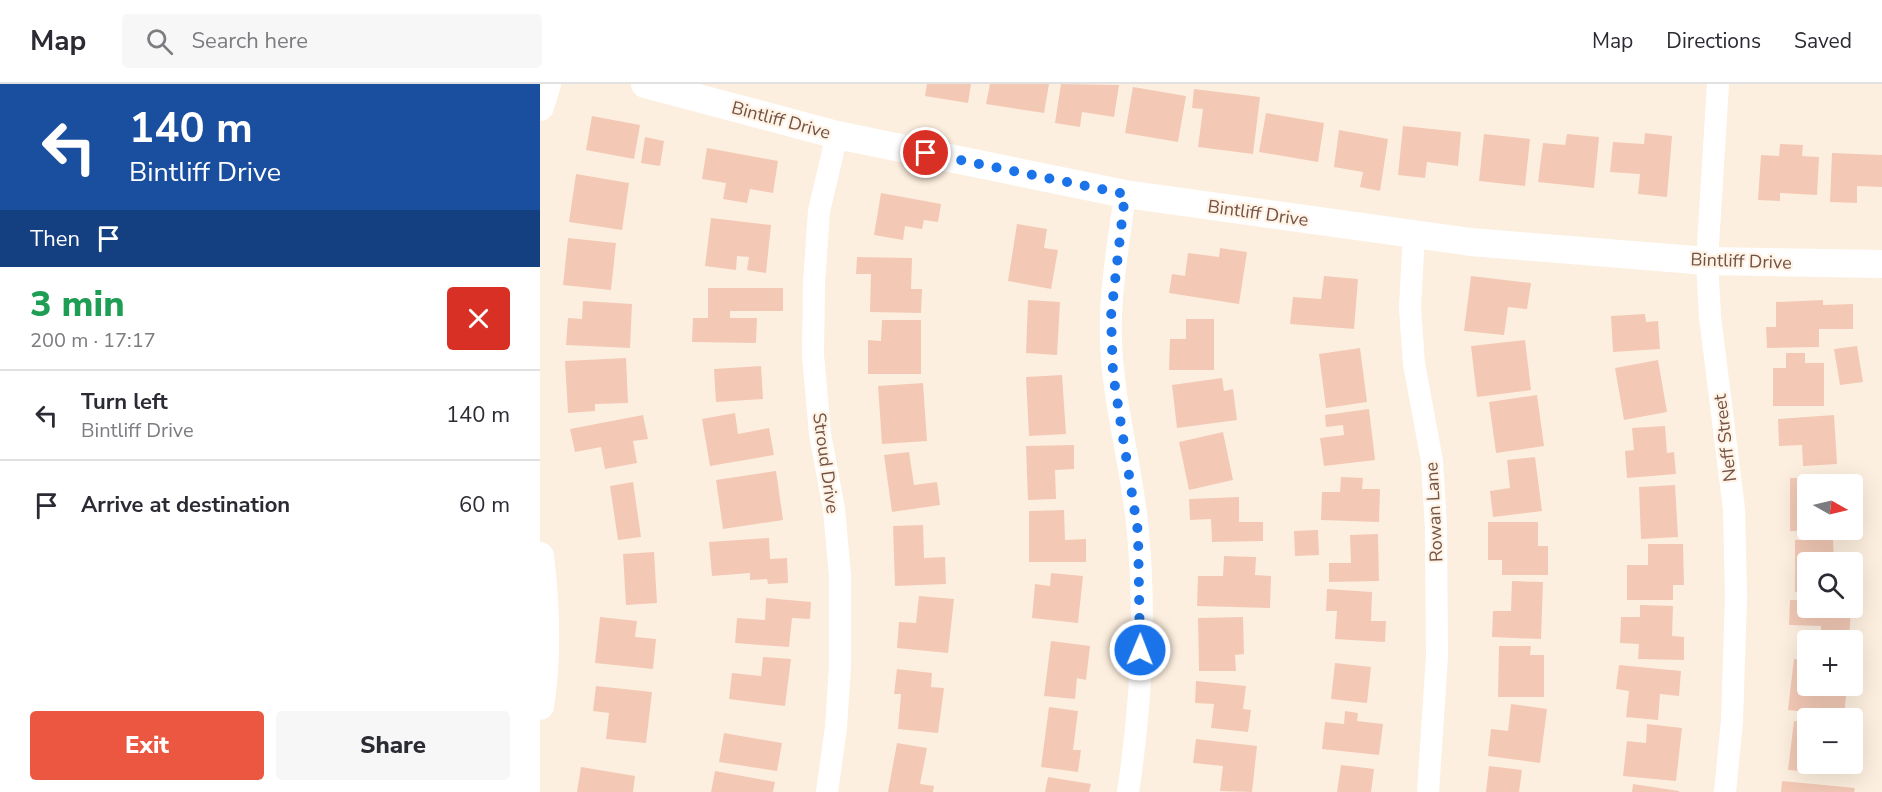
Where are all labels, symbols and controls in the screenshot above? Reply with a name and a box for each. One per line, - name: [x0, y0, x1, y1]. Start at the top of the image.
- search box: [122, 14, 542, 68]
- text: Map: [30, 22, 86, 60]
- icon: search: [143, 25, 176, 58]
- text: Search here: [191, 26, 308, 56]
- text: Map: [1592, 27, 1633, 55]
- text: Directions: [1666, 27, 1761, 55]
- text: Saved: [1794, 27, 1852, 55]
- street label: Bintliff Drive: [729, 95, 833, 145]
- text: 140 m: [129, 100, 253, 157]
- icon: left: [30, 108, 108, 186]
- pin: [900, 127, 951, 178]
- icon: arrive: [909, 136, 942, 169]
- text: Bintliff Drive: [129, 154, 281, 191]
- street label: Bintliff Drive: [1206, 194, 1310, 232]
- icon: arrive: [92, 222, 125, 255]
- text: Then: [30, 224, 80, 254]
- street label: Bintliff Drive: [1690, 247, 1792, 275]
- text: 3 min: [30, 280, 125, 329]
- button: close: [447, 287, 510, 350]
- text: 200 m · 17:17: [30, 327, 156, 354]
- text: Turn left: [81, 387, 168, 417]
- street label: Neff Street: [1708, 392, 1742, 483]
- icon: left: [30, 399, 63, 432]
- text: 140 m: [446, 400, 510, 430]
- street label: Stroud Drive: [807, 411, 845, 515]
- text: Bintliff Drive: [81, 417, 194, 444]
- street label: Rowan Lane: [1419, 461, 1449, 563]
- north arrow: [1797, 474, 1863, 540]
- map controls: [1797, 474, 1863, 774]
- icon: arrive: [30, 489, 63, 522]
- text: Arrive at destination: [81, 490, 290, 520]
- text: 60 m: [459, 490, 510, 520]
- button: search: [1797, 552, 1863, 618]
- position arrow: [1108, 618, 1172, 682]
- button: +: [1797, 630, 1863, 696]
- button: −: [1797, 708, 1863, 774]
- button: Exit: [30, 711, 264, 780]
- button: Share: [276, 711, 510, 780]

